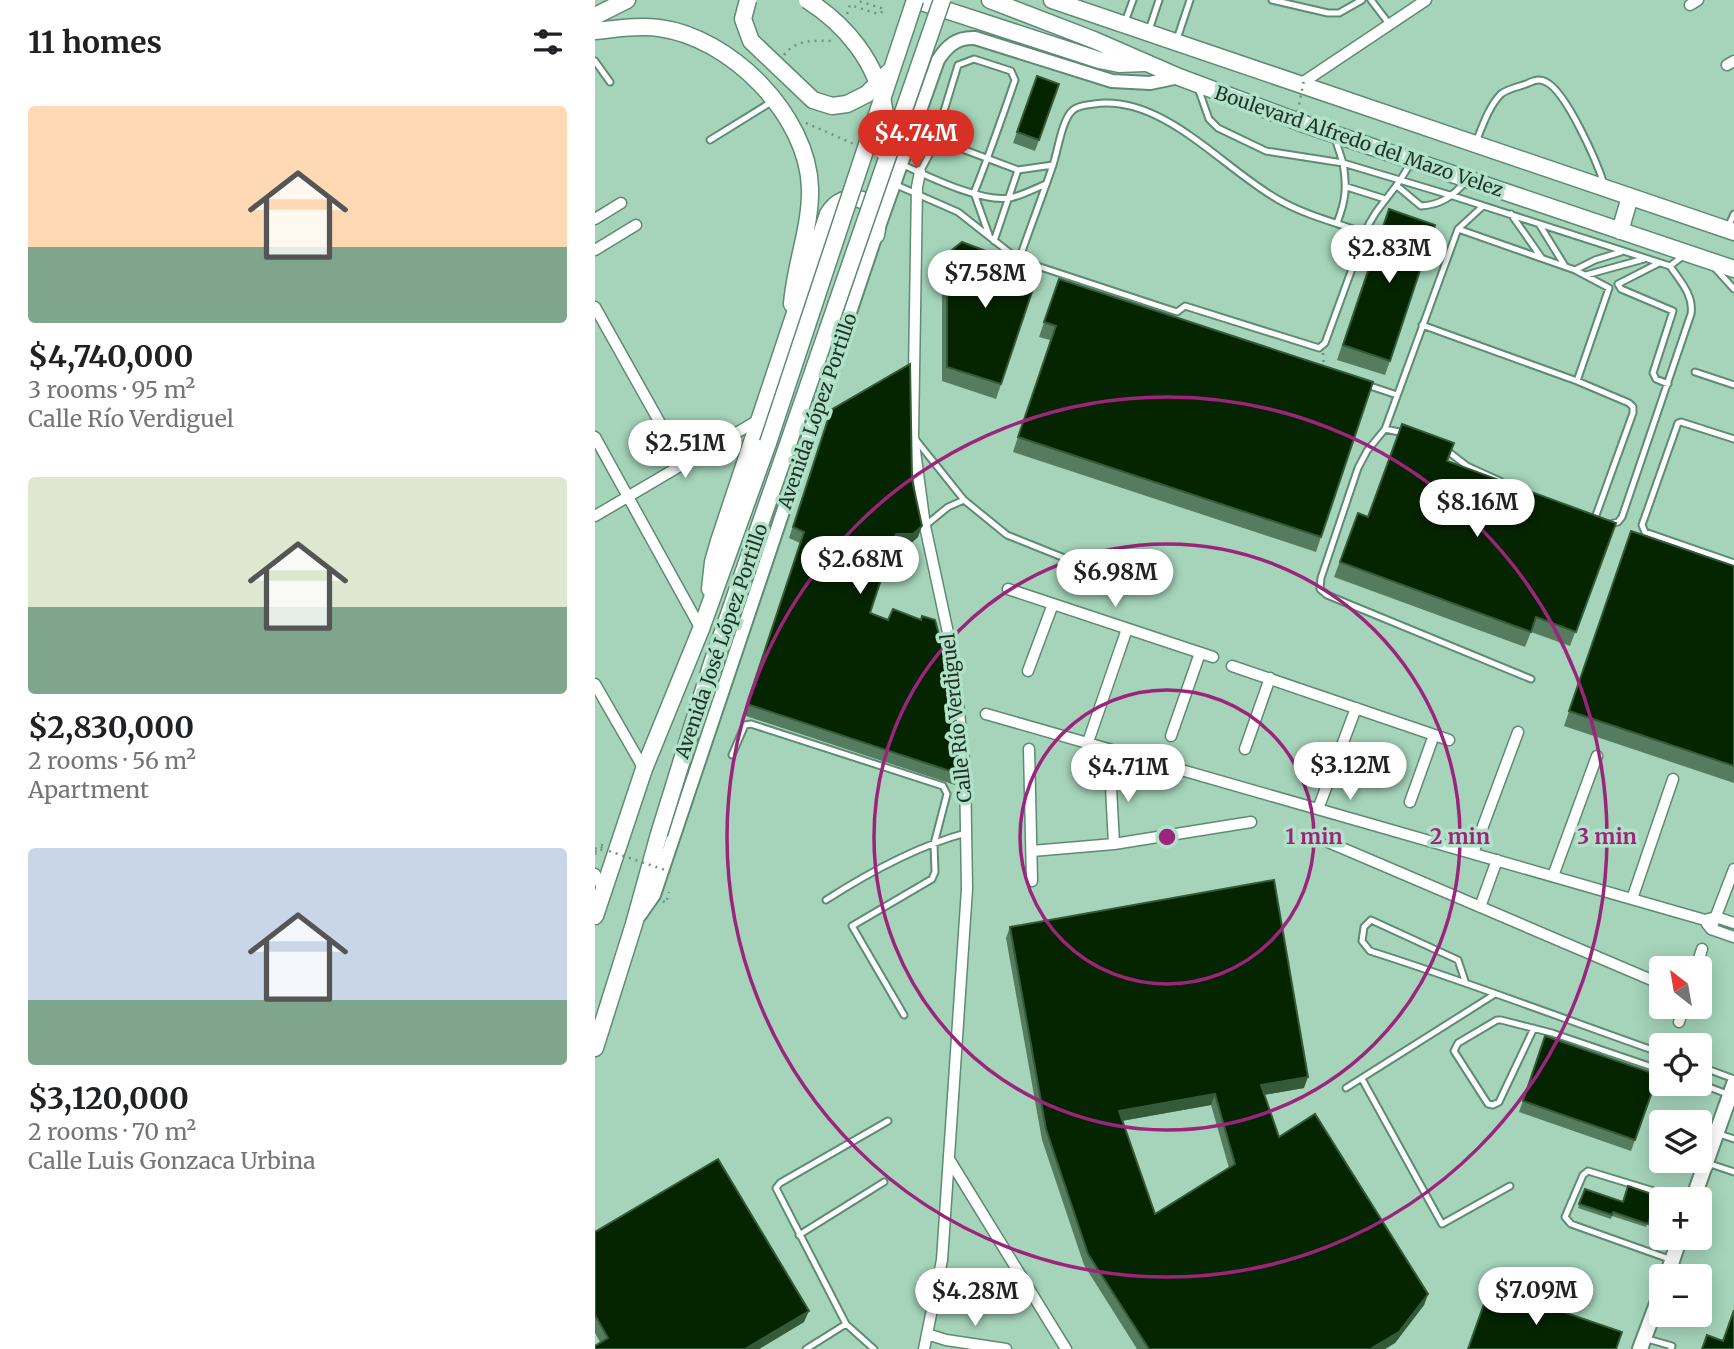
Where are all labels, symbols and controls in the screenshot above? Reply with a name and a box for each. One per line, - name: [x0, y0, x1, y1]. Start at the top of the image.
- text: 11 homes: [28, 23, 162, 61]
- icon: filters: [529, 23, 567, 61]
- street label: Boulevard Alfredo del Mazo Velez: [1212, 80, 1506, 202]
- pin: $4.74M: [859, 110, 973, 170]
- text: $4.74M: [874, 118, 958, 147]
- icon: home: [235, 152, 361, 278]
- pin: $2.83M: [1332, 226, 1446, 285]
- text: $2.83M: [1347, 233, 1431, 262]
- pin: $7.58M: [928, 250, 1042, 310]
- text: $7.58M: [944, 258, 1026, 287]
- street label: Avenida López Portillo: [772, 310, 862, 513]
- text: $4,740,000: [28, 337, 193, 375]
- text: 3 rooms · 95 m²: [28, 375, 195, 404]
- text: Calle Río Verdiguel: [28, 404, 234, 433]
- pin: $2.51M: [628, 420, 742, 480]
- text: $2.51M: [644, 428, 726, 457]
- pin: $8.16M: [1420, 480, 1534, 539]
- text: $8.16M: [1436, 487, 1518, 516]
- street label: Avenida José López Portillo: [669, 520, 773, 763]
- icon: home: [235, 523, 361, 649]
- pin: $2.68M: [803, 536, 917, 596]
- text: $2.68M: [817, 544, 903, 573]
- pin: $6.98M: [1058, 550, 1172, 609]
- text: $6.98M: [1072, 557, 1158, 586]
- street label: Calle Río Verdiguel: [935, 632, 977, 804]
- text: $2,830,000: [28, 708, 194, 746]
- pin: $3.12M: [1293, 742, 1407, 802]
- pin: $4.71M: [1071, 744, 1185, 804]
- text: 2 rooms · 56 m²: [28, 746, 196, 775]
- text: $3.12M: [1310, 750, 1390, 779]
- text: $4.71M: [1087, 752, 1169, 781]
- text: Apartment: [28, 775, 149, 804]
- text: 1 min: [1285, 823, 1343, 850]
- text: 2 min: [1430, 823, 1490, 850]
- text: 3 min: [1577, 823, 1637, 850]
- centre of rings: [1155, 825, 1179, 849]
- icon: home: [235, 894, 361, 1020]
- north arrow: [1649, 956, 1711, 1018]
- map controls: [1649, 956, 1712, 1327]
- button: locate: [1649, 1033, 1712, 1096]
- text: $3,120,000: [28, 1079, 189, 1117]
- button: layers: [1649, 1110, 1712, 1173]
- text: 2 rooms · 70 m²: [28, 1117, 196, 1146]
- text: Calle Luis Gonzaca Urbina: [28, 1146, 316, 1175]
- button: +: [1649, 1187, 1712, 1250]
- button: −: [1649, 1264, 1712, 1327]
- pin: $4.28M: [918, 1268, 1032, 1328]
- pin: $7.09M: [1479, 1268, 1593, 1327]
- text: $7.09M: [1494, 1275, 1578, 1304]
- text: $4.28M: [931, 1276, 1019, 1305]

